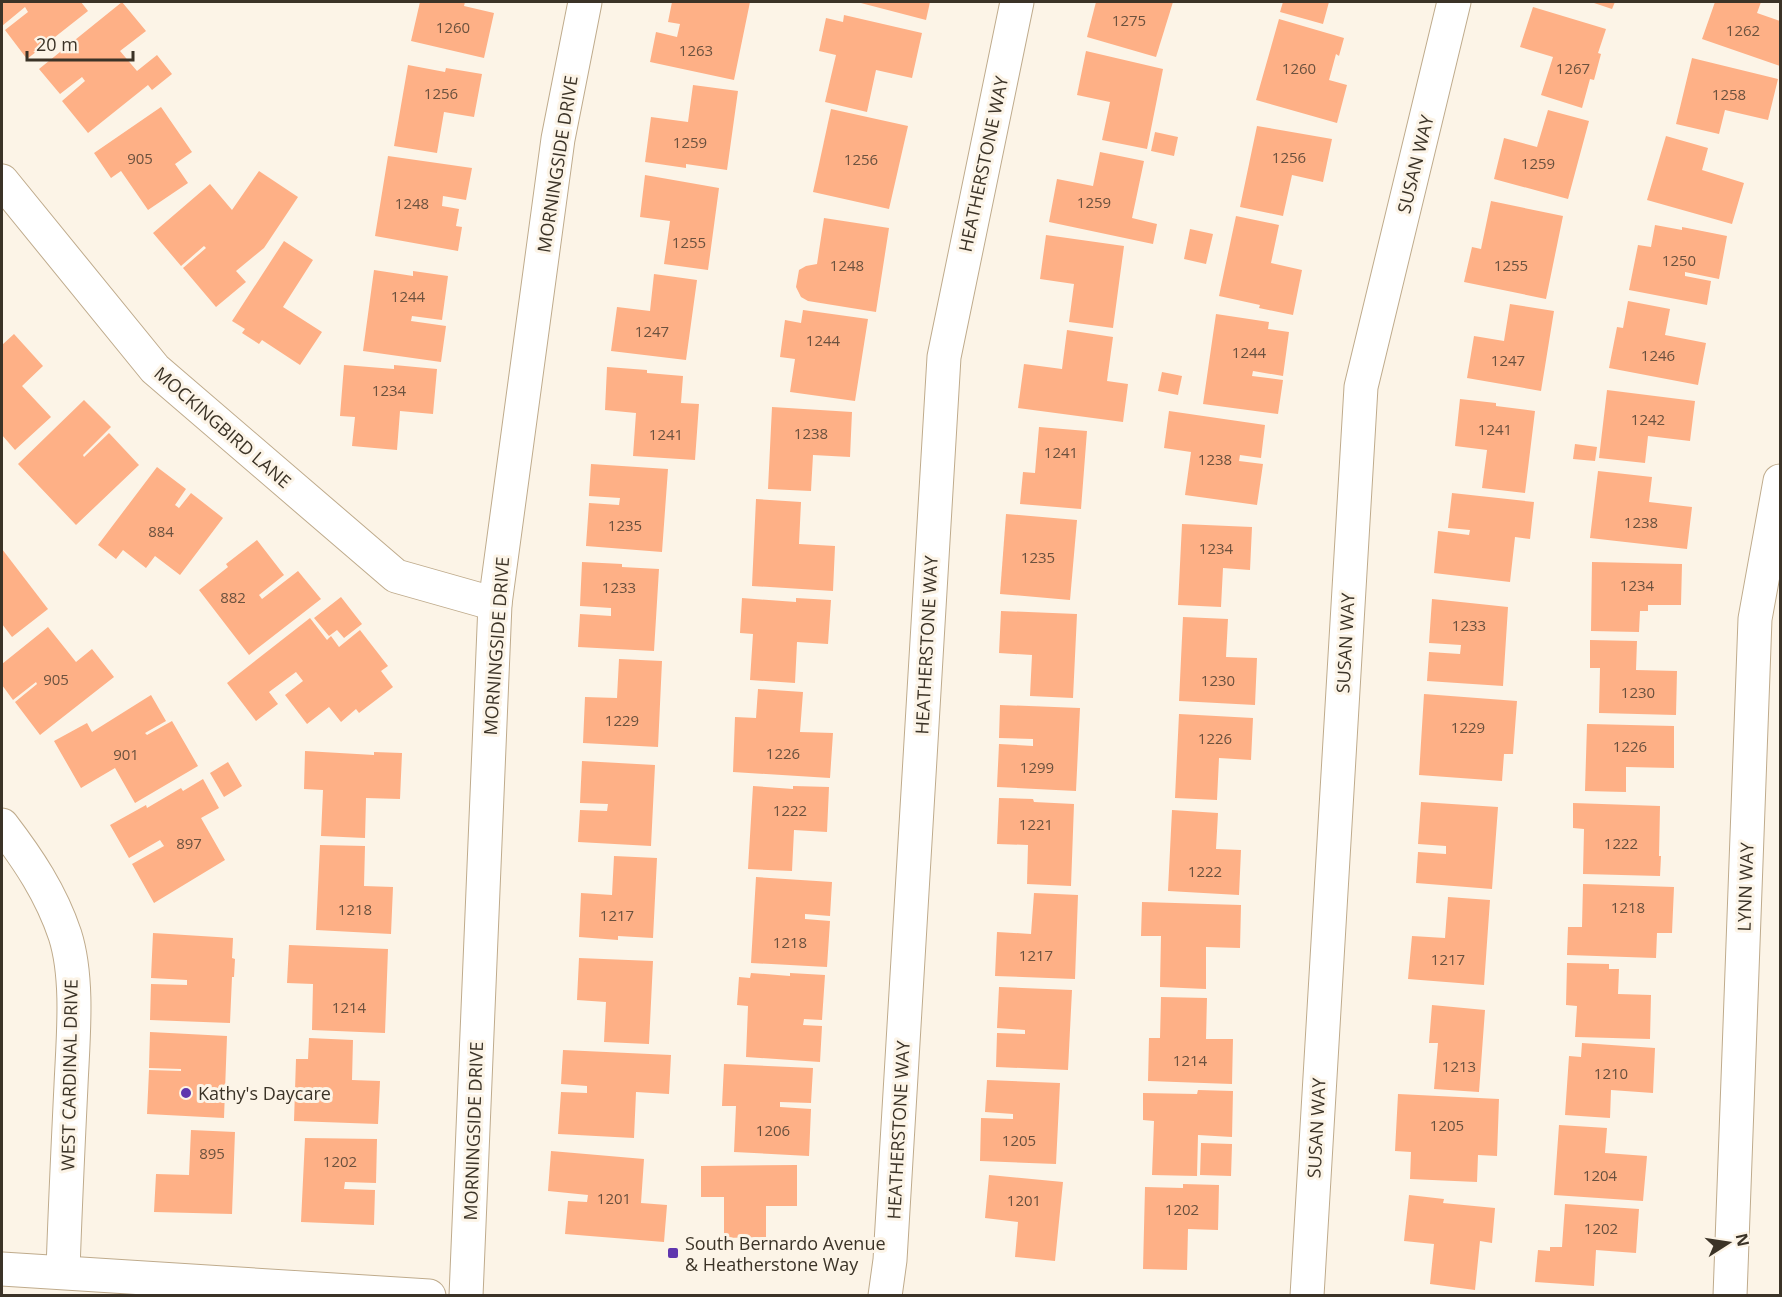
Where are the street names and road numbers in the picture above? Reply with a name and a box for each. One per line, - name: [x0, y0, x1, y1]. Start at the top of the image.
- street label: HEATHERSTONE WAY: [953, 73, 1014, 254]
- street label: MORNINGSIDE DRIVE: [531, 74, 583, 254]
- street label: SUSAN WAY: [1391, 111, 1439, 216]
- street label: MOCKINGBIRD LANE: [149, 361, 297, 493]
- street label: HEATHERSTONE WAY: [909, 554, 943, 735]
- street label: MORNINGSIDE DRIVE: [478, 556, 514, 736]
- street label: SUSAN WAY: [1330, 591, 1360, 694]
- street label: LYNN WAY: [1731, 841, 1759, 932]
- street label: WEST CARDINAL DRIVE: [55, 979, 83, 1171]
- street label: HEATHERSTONE WAY: [881, 1039, 915, 1220]
- street label: MORNINGSIDE DRIVE: [458, 1041, 488, 1221]
- street label: SUSAN WAY: [1301, 1076, 1331, 1179]

